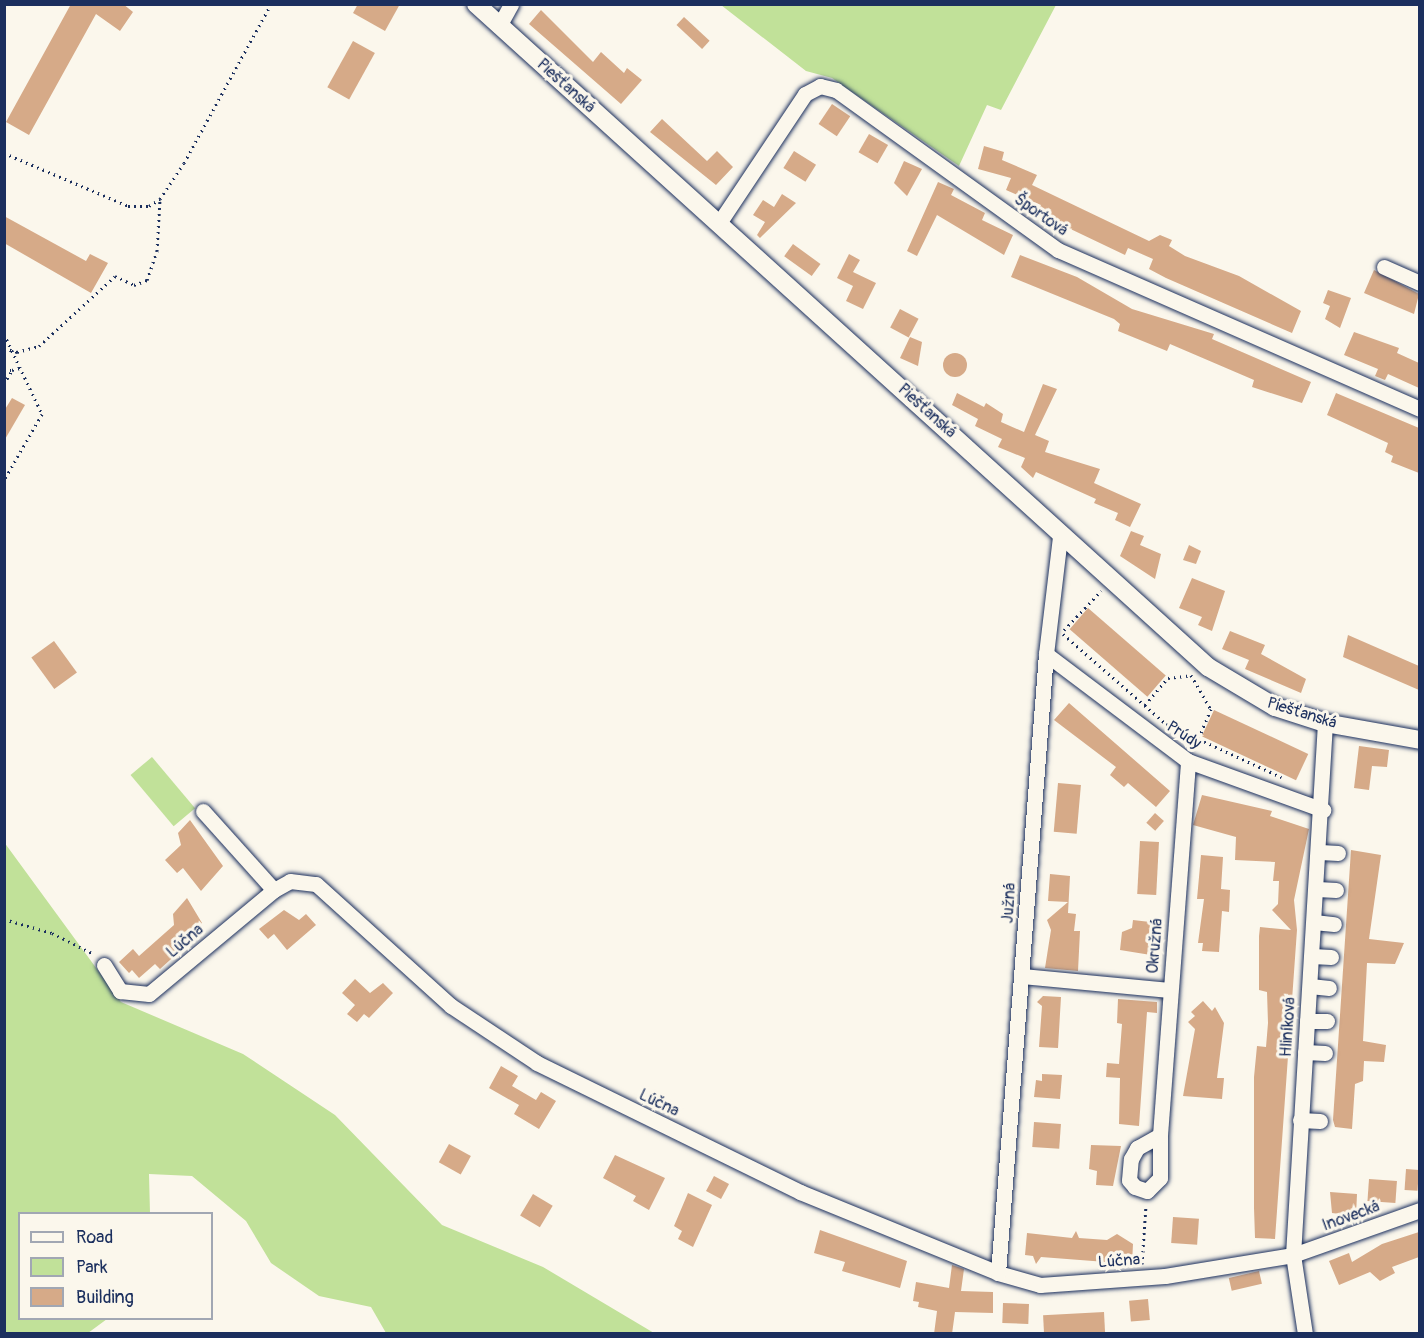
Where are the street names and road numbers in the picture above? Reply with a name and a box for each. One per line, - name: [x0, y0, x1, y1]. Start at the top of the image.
- street label: Piešťanská: [533, 55, 599, 117]
- street label: Športová: [1010, 190, 1072, 240]
- street label: Piešťanská: [894, 380, 960, 442]
- street label: Piešťanská: [1265, 693, 1339, 733]
- street label: Prúdy: [1163, 717, 1205, 753]
- street label: Južná: [998, 882, 1020, 924]
- street label: Okružná: [1143, 918, 1167, 974]
- street label: Lúčna: [163, 920, 207, 962]
- street label: Hliníková: [1276, 996, 1300, 1058]
- street label: Lúčna: [636, 1085, 682, 1121]
- street label: Inovecká: [1320, 1197, 1382, 1235]
- street label: Lúčna: [1097, 1250, 1141, 1272]

